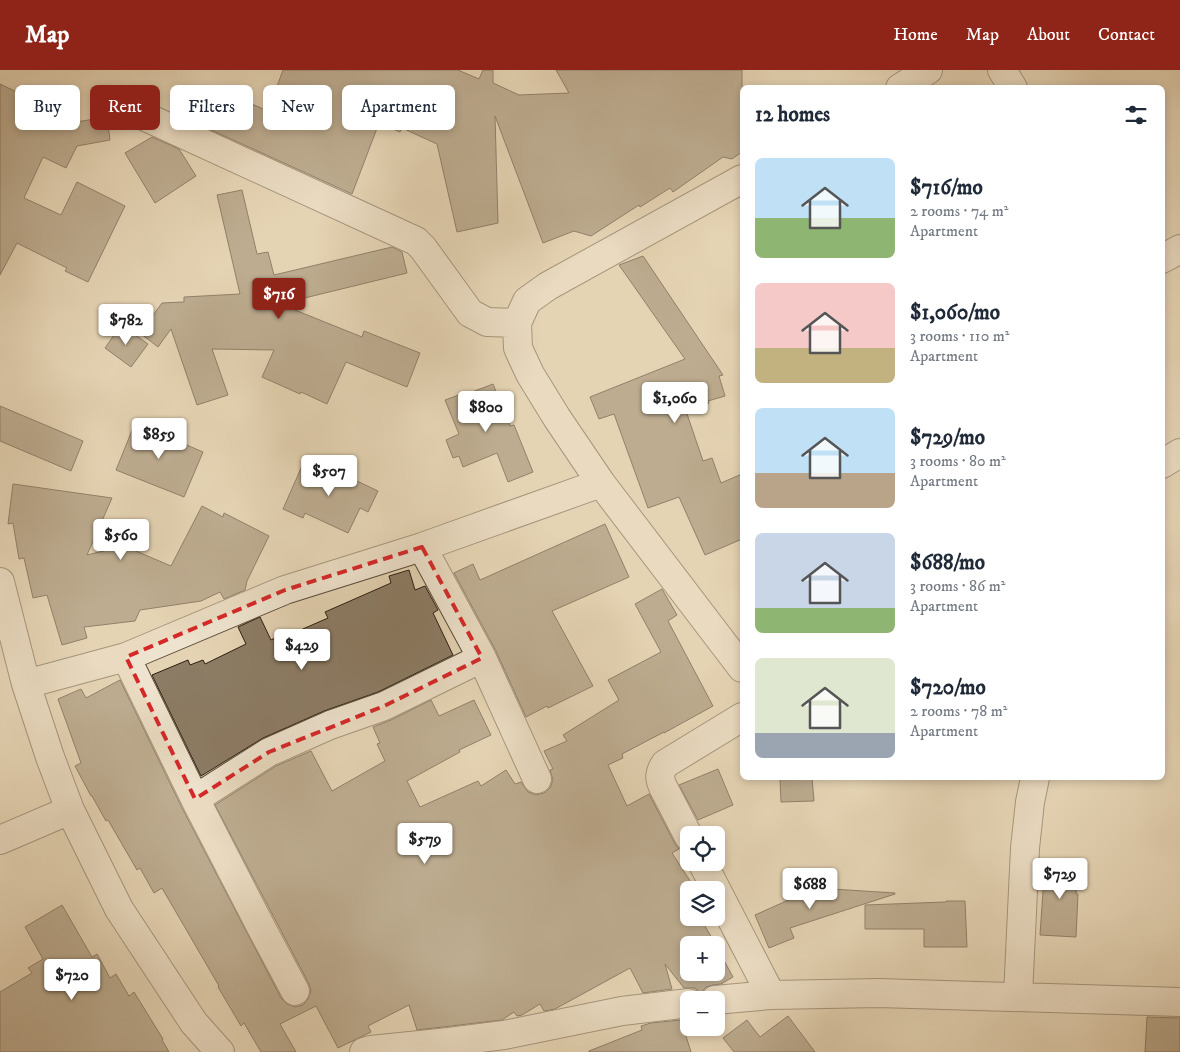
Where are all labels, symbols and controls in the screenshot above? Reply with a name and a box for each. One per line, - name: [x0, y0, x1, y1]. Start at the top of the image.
- text: Map: [25, 20, 69, 50]
- text: Home: [893, 24, 938, 46]
- text: Map: [966, 24, 999, 46]
- text: About: [1027, 24, 1070, 46]
- text: Contact: [1098, 24, 1155, 46]
- chip: Buy: [15, 85, 80, 130]
- chip: Rent: [90, 85, 160, 130]
- chip: Filters: [170, 85, 253, 130]
- chip: New: [263, 85, 332, 130]
- chip: Apartment: [342, 85, 455, 130]
- icon: filters: [1122, 101, 1150, 129]
- text: 12 homes: [755, 102, 830, 128]
- text: $716/mo: [910, 175, 983, 201]
- icon: home: [795, 178, 855, 238]
- text: 2 rooms · 74 m²: [910, 201, 1008, 221]
- text: Apartment: [910, 221, 978, 241]
- pin: $716: [249, 278, 309, 320]
- text: $716: [263, 284, 295, 304]
- text: $1,060/mo: [910, 300, 1000, 326]
- icon: home: [795, 303, 855, 363]
- pin: $782: [96, 304, 156, 346]
- text: $782: [109, 310, 143, 330]
- text: 3 rooms · 110 m²: [910, 326, 1009, 346]
- text: Apartment: [910, 346, 978, 366]
- pin: $1,060: [634, 382, 716, 424]
- text: $1,060: [653, 388, 697, 408]
- pin: $800: [456, 390, 516, 433]
- text: $800: [469, 397, 503, 417]
- pin: $859: [129, 418, 189, 460]
- text: $859: [143, 424, 175, 444]
- text: $729/mo: [910, 425, 985, 451]
- icon: home: [795, 428, 855, 488]
- text: 3 rooms · 80 m²: [910, 451, 1006, 471]
- pin: $507: [299, 454, 359, 497]
- text: $507: [312, 461, 346, 481]
- text: Apartment: [910, 471, 978, 491]
- pin: $560: [91, 518, 151, 561]
- text: $560: [104, 525, 138, 545]
- text: $688/mo: [910, 550, 985, 576]
- icon: home: [795, 553, 855, 613]
- text: 3 rooms · 86 m²: [910, 576, 1005, 596]
- text: Apartment: [910, 596, 978, 616]
- pin: $429: [272, 628, 332, 671]
- text: $429: [285, 635, 319, 655]
- text: $720/mo: [910, 675, 986, 701]
- icon: home: [795, 678, 855, 738]
- text: 2 rooms · 78 m²: [910, 701, 1007, 721]
- text: Apartment: [910, 721, 978, 741]
- pin: $579: [395, 822, 455, 865]
- map controls: [680, 826, 725, 1036]
- button: locate: [680, 826, 725, 871]
- text: $579: [408, 829, 442, 849]
- pin: $729: [1030, 858, 1090, 900]
- text: $729: [1044, 864, 1077, 884]
- pin: $688: [780, 868, 840, 910]
- text: $688: [793, 874, 827, 894]
- button: layers: [680, 881, 725, 926]
- button: +: [680, 936, 725, 981]
- pin: $720: [42, 958, 102, 1001]
- text: $720: [55, 965, 89, 985]
- button: −: [680, 991, 725, 1036]

